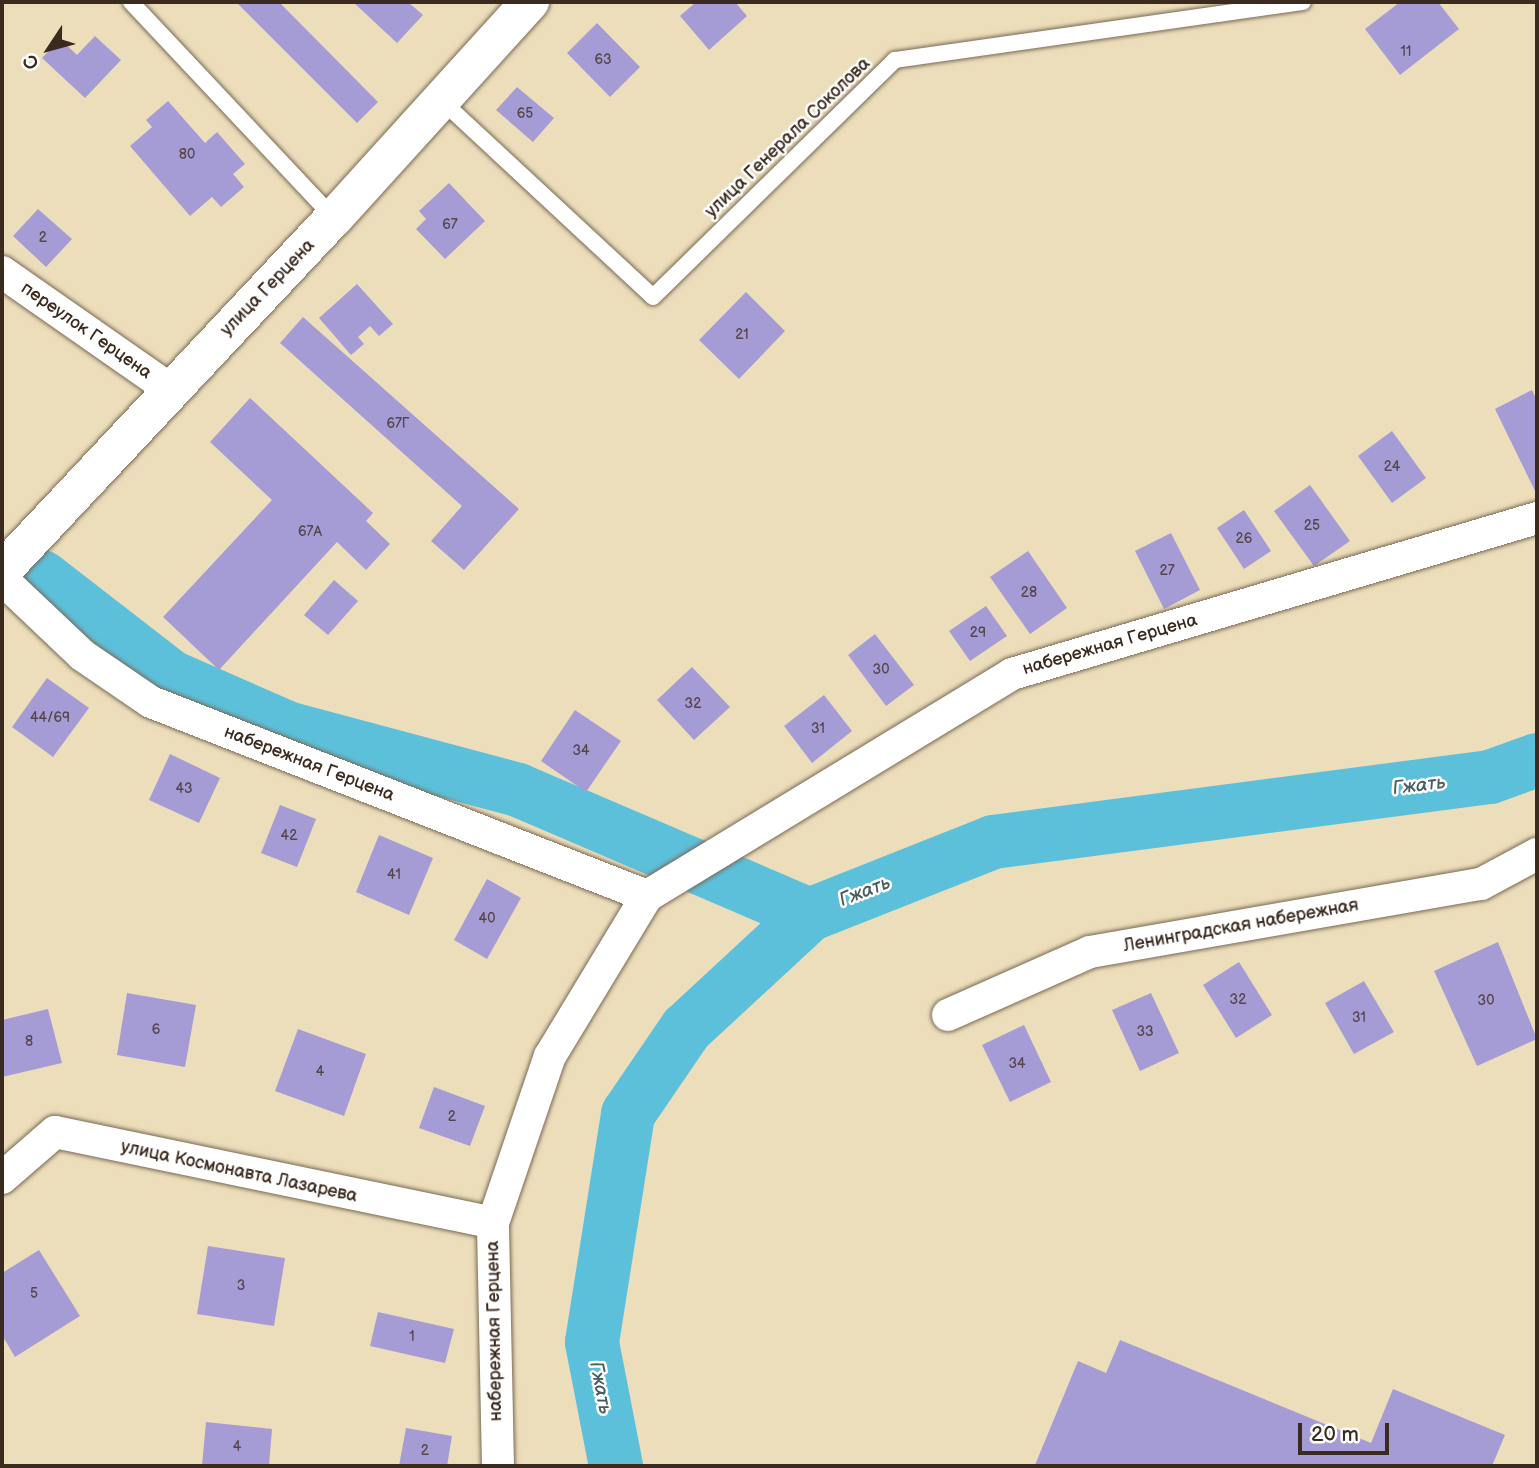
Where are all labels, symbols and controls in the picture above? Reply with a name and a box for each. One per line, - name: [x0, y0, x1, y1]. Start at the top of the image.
- north arrow: [14, 14, 84, 84]
- house number: 11: [1401, 44, 1411, 60]
- text: С: [18, 50, 45, 74]
- house number: 63: [594, 52, 612, 68]
- street label: улица Генерала Соколова: [701, 53, 875, 223]
- house number: 65: [517, 106, 533, 122]
- house number: 80: [179, 147, 195, 163]
- house number: 67: [442, 217, 458, 233]
- house number: 2: [39, 230, 47, 246]
- street label: улица Герцена: [216, 235, 320, 341]
- street label: переулок Герцена: [17, 278, 155, 384]
- house number: 21: [735, 327, 749, 343]
- house number: 67Г: [386, 416, 410, 432]
- house number: 24: [1384, 459, 1400, 475]
- house number: 25: [1304, 518, 1320, 534]
- house number: 67А: [298, 524, 322, 540]
- house number: 26: [1236, 531, 1252, 547]
- house number: 27: [1159, 563, 1175, 579]
- house number: 28: [1021, 585, 1037, 601]
- street label: набережная Герцена: [1020, 610, 1200, 680]
- house number: 29: [970, 625, 986, 641]
- house number: 30: [873, 662, 889, 678]
- house number: 32: [685, 696, 701, 712]
- house number: 44/69: [30, 710, 70, 726]
- house number: 31: [811, 721, 825, 737]
- street label: набережная Герцена: [221, 722, 397, 806]
- house number: 34: [572, 743, 590, 759]
- water label: Гжать: [1391, 771, 1447, 801]
- house number: 43: [175, 781, 193, 797]
- house number: 42: [281, 828, 297, 844]
- house number: 41: [387, 867, 401, 883]
- water label: Гжать: [836, 872, 894, 912]
- street label: Ленинградская набережная: [1122, 895, 1360, 957]
- house number: 40: [479, 911, 495, 927]
- house number: 32: [1230, 992, 1246, 1008]
- house number: 30: [1478, 993, 1494, 1009]
- house number: 31: [1352, 1010, 1366, 1026]
- house number: 6: [152, 1022, 160, 1038]
- house number: 33: [1136, 1024, 1154, 1040]
- house number: 8: [25, 1034, 33, 1050]
- house number: 34: [1008, 1056, 1026, 1072]
- house number: 4: [316, 1064, 324, 1080]
- house number: 2: [448, 1109, 456, 1125]
- street label: улица Космонавта Лазарева: [119, 1136, 359, 1208]
- street label: набережная Герцена: [483, 1240, 507, 1422]
- house number: 3: [237, 1278, 245, 1294]
- house number: 5: [30, 1286, 38, 1302]
- house number: 1: [409, 1329, 415, 1345]
- water label: Гжать: [584, 1360, 616, 1416]
- scale bar: [1301, 1408, 1392, 1452]
- text: 20 m: [1311, 1422, 1359, 1447]
- house number: 4: [233, 1439, 241, 1455]
- house number: 2: [421, 1443, 429, 1459]

